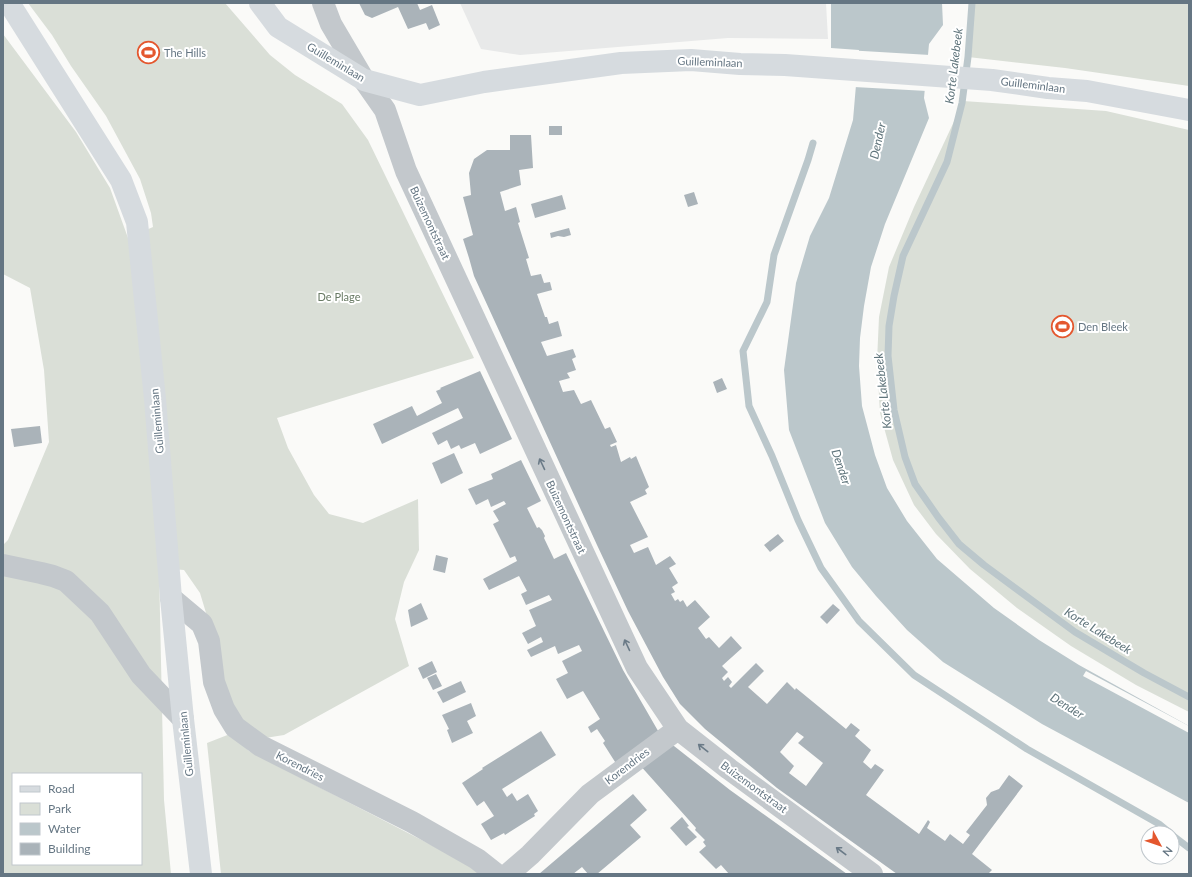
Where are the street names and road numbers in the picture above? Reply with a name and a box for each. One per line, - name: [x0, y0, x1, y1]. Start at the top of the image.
- street label: Guilleminlaan: [305, 39, 368, 84]
- street label: Guilleminlaan: [677, 54, 743, 69]
- street label: Guilleminlaan: [1000, 74, 1066, 95]
- street label: Buizemontstraat: [408, 184, 453, 261]
- street label: Guilleminlaan: [147, 388, 166, 454]
- street label: Buizemontstraat: [544, 478, 589, 555]
- street label: Guilleminlaan: [176, 711, 195, 777]
- street label: Korendries: [602, 745, 652, 787]
- street label: Korendries: [274, 748, 327, 783]
- street label: Buizemontstraat: [718, 758, 790, 815]

